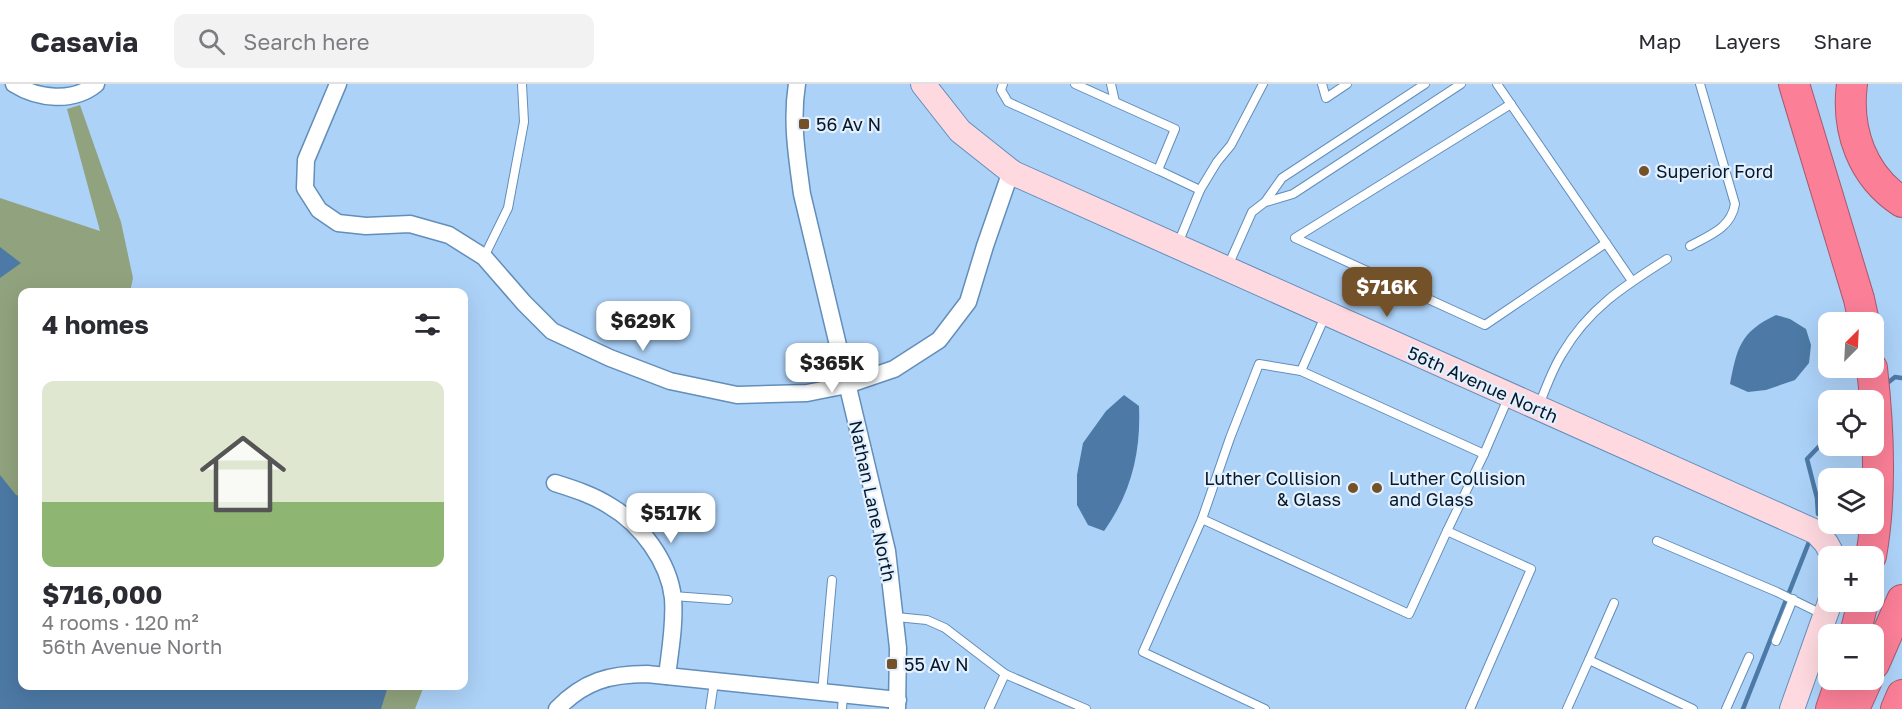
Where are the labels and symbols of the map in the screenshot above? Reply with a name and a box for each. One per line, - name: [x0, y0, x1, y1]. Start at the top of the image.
- place label: 56 Av N: [816, 113, 881, 135]
- marker: 56 Av N: [797, 117, 811, 131]
- place label: Superior Ford: [1656, 160, 1773, 182]
- marker: Superior Ford: [1637, 164, 1651, 178]
- pin: $716K: [1345, 267, 1429, 318]
- pin: $629K: [601, 301, 685, 352]
- north arrow: [1818, 312, 1884, 378]
- street label: 56th Avenue North: [1404, 341, 1562, 427]
- pin: $365K: [790, 343, 874, 394]
- street label: Nathan Lane North: [845, 418, 901, 584]
- place label: Luther Collision & Glass: [1204, 467, 1341, 510]
- place label: Luther Collision and Glass: [1389, 467, 1526, 510]
- marker: Luther Collision & Glass: [1346, 481, 1360, 495]
- marker: Luther Collision and Glass: [1370, 481, 1384, 495]
- pin: $517K: [629, 493, 713, 544]
- place label: 55 Av N: [904, 653, 969, 675]
- marker: 55 Av N: [885, 657, 899, 671]

